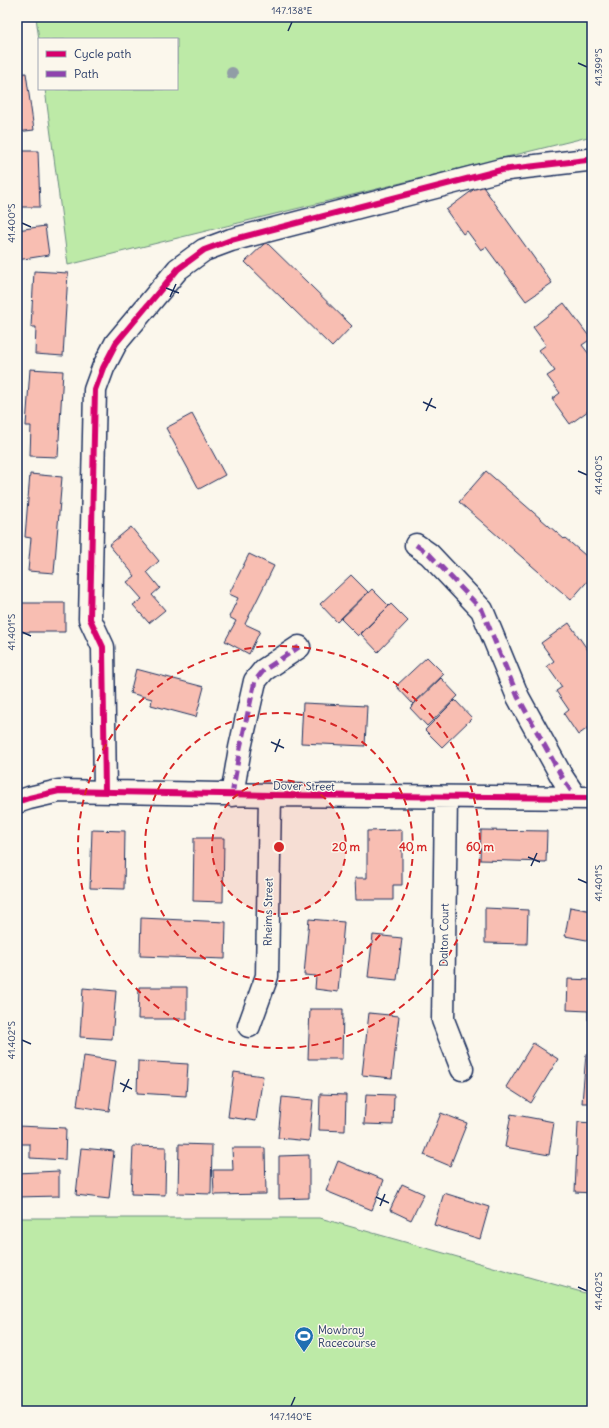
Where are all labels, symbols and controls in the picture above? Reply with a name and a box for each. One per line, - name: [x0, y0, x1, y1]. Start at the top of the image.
- text: 147.138°E: [272, 4, 313, 17]
- legend: [38, 38, 178, 90]
- text: Cycle path: [74, 46, 131, 61]
- text: 41.399°S: [592, 48, 605, 86]
- text: Path: [74, 66, 99, 81]
- text: 41.400°S: [5, 203, 18, 243]
- text: 41.400°S: [592, 455, 605, 495]
- text: 41.401°S: [5, 613, 18, 650]
- street label: Dover Street: [273, 778, 335, 794]
- text: 20 m: [332, 839, 360, 854]
- text: 40 m: [399, 839, 428, 854]
- text: 60 m: [466, 839, 495, 854]
- centre of rings: [272, 840, 286, 854]
- text: 41.401°S: [592, 864, 605, 901]
- street label: Rheims Street: [260, 877, 276, 946]
- street label: Dalton Court: [436, 903, 452, 967]
- text: 41.402°S: [5, 1020, 18, 1059]
- text: 41.402°S: [592, 1271, 605, 1310]
- place label: Mowbray Racecourse: [318, 1323, 376, 1350]
- sports icon: Mowbray Racecourse: [293, 1325, 315, 1353]
- text: 147.140°E: [270, 1410, 312, 1423]

